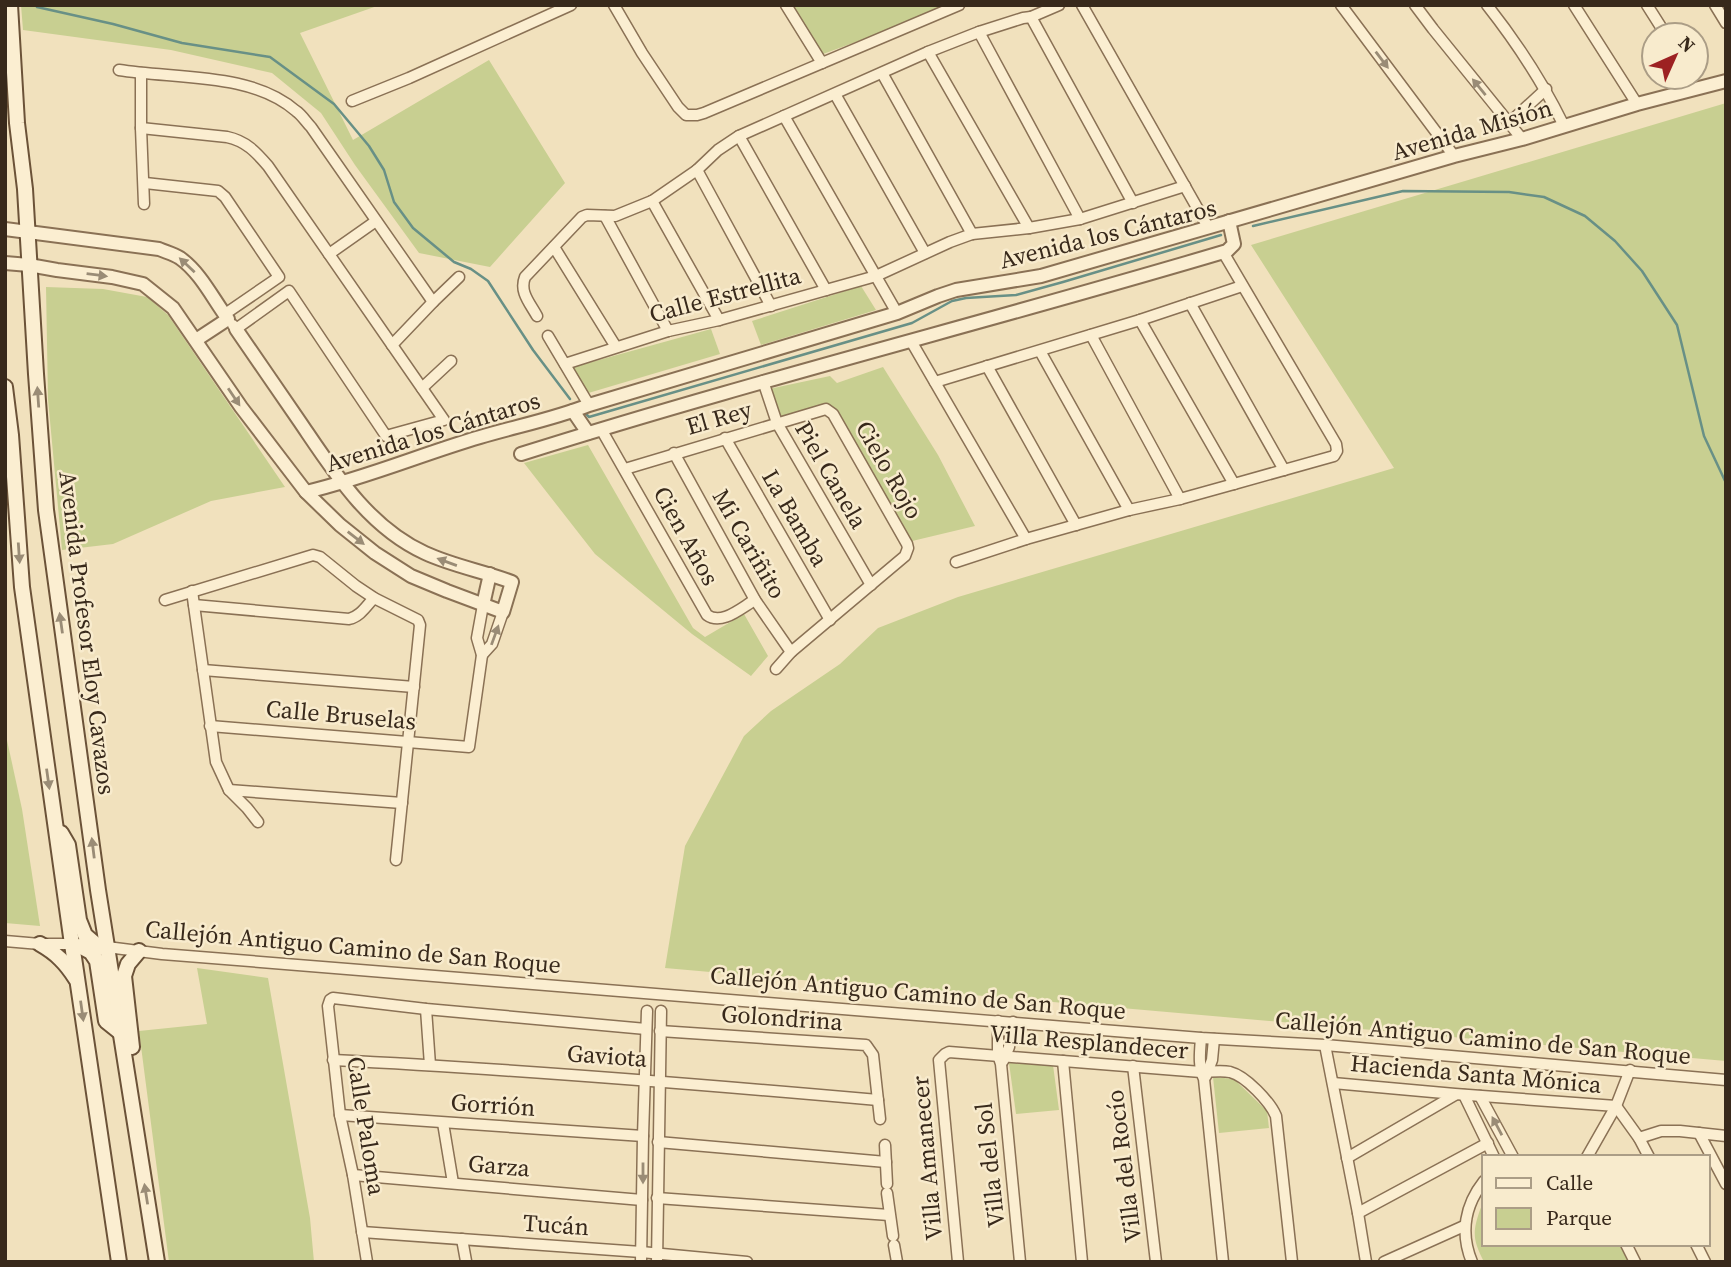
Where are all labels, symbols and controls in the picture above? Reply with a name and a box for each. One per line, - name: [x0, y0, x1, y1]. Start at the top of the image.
- north arrow: [1640, 21, 1710, 91]
- text: N: [1673, 30, 1701, 58]
- one-way arrow: [1375, 51, 1389, 69]
- one-way arrow: [1472, 78, 1487, 95]
- street label: Avenida Misión: [1388, 91, 1556, 168]
- street label: Avenida los Cántaros: [996, 191, 1220, 276]
- one-way arrow: [178, 257, 196, 273]
- street label: Calle Estrellita: [645, 258, 805, 331]
- one-way arrow: [86, 270, 108, 281]
- street label: Avenida los Cántaros: [322, 383, 544, 480]
- one-way arrow: [32, 386, 43, 408]
- one-way arrow: [227, 388, 241, 406]
- street label: El Rey: [682, 392, 756, 443]
- street label: Cielo Rojo: [848, 414, 931, 525]
- street label: Piel Canela: [787, 415, 876, 535]
- street label: La Bamba: [754, 463, 837, 573]
- street label: Avenida Profesor Eloy Cavazos: [51, 469, 124, 797]
- street label: Cien Años: [646, 480, 727, 591]
- street label: Mi Cariñito: [705, 483, 794, 605]
- one-way arrow: [347, 531, 365, 545]
- one-way arrow: [13, 542, 24, 564]
- one-way arrow: [436, 556, 457, 567]
- one-way arrow: [55, 612, 66, 634]
- one-way arrow: [489, 624, 500, 645]
- street label: Calle Bruselas: [265, 691, 418, 738]
- one-way arrow: [43, 768, 54, 790]
- one-way arrow: [87, 837, 98, 859]
- street label: Callejón Antiguo Camino de San Roque: [144, 912, 562, 981]
- street label: Callejón Antiguo Camino de San Roque: [709, 958, 1127, 1027]
- street label: Golondrina: [720, 997, 845, 1038]
- one-way arrow: [77, 1000, 88, 1022]
- street label: Callejón Antiguo Camino de San Roque: [1274, 1003, 1692, 1072]
- street label: Villa Resplandecer: [988, 1016, 1190, 1067]
- street label: Gaviota: [566, 1036, 649, 1075]
- street label: Hacienda Santa Mónica: [1349, 1046, 1604, 1101]
- street label: Calle Paloma: [339, 1054, 394, 1198]
- street label: Villa Amanecer: [903, 1074, 950, 1242]
- street label: Gorrión: [450, 1085, 536, 1124]
- street label: Villa del Rocío: [1098, 1088, 1149, 1244]
- street label: Villa del Sol: [967, 1101, 1012, 1229]
- one-way arrow: [1491, 1116, 1503, 1136]
- street label: Garza: [467, 1146, 532, 1185]
- legend: [1482, 1155, 1710, 1246]
- one-way arrow: [637, 1162, 648, 1184]
- text: Calle: [1546, 1168, 1593, 1197]
- one-way arrow: [140, 1183, 151, 1205]
- text: Parque: [1546, 1203, 1612, 1232]
- street label: Tucán: [522, 1206, 590, 1243]

